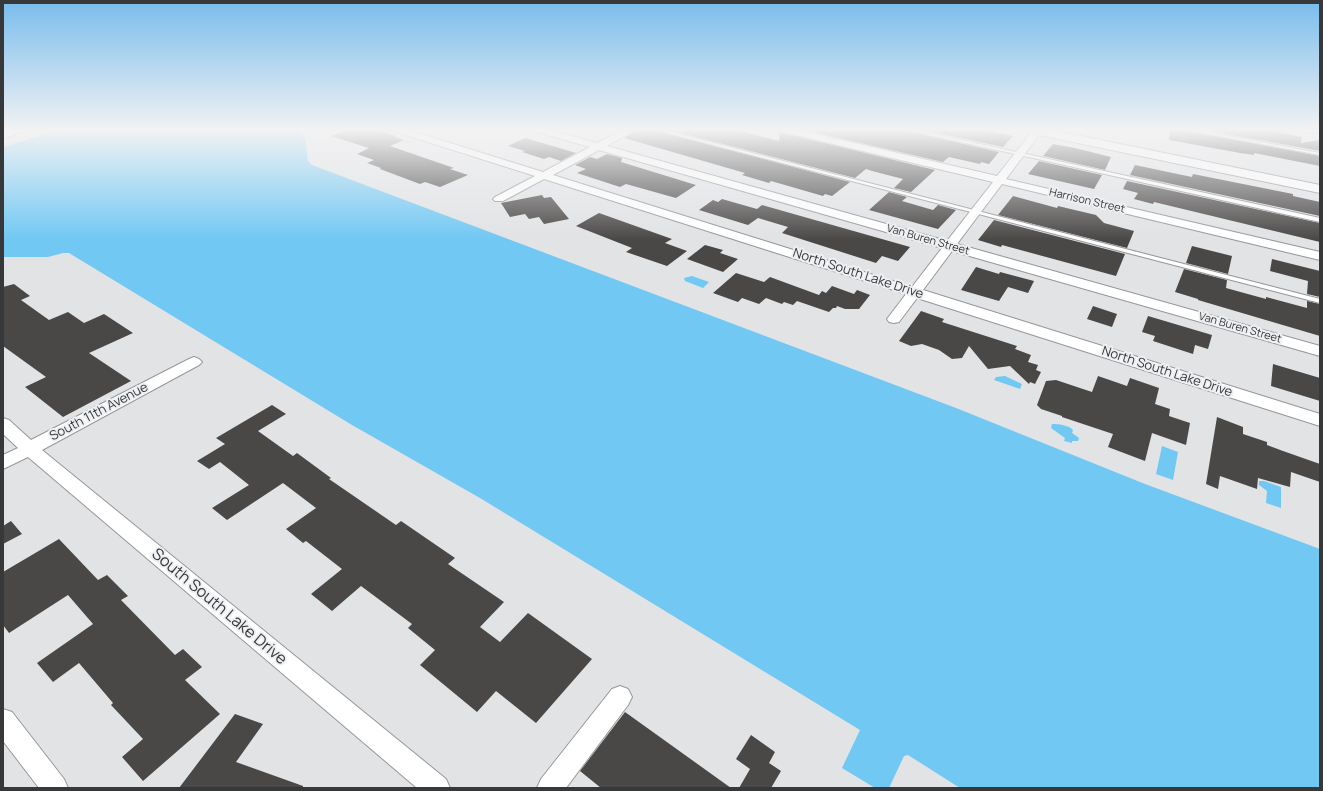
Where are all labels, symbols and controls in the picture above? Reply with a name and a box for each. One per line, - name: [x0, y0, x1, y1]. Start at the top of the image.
- street label: Harrison Street: [1048, 186, 1126, 216]
- street label: Van Buren Street: [885, 222, 971, 258]
- street label: North South Lake Drive: [791, 245, 925, 303]
- street label: Van Buren Street: [1197, 310, 1283, 346]
- street label: North South Lake Drive: [1100, 343, 1234, 401]
- street label: South 11th Avenue: [47, 379, 151, 445]
- street label: South South Lake Drive: [147, 545, 291, 669]

